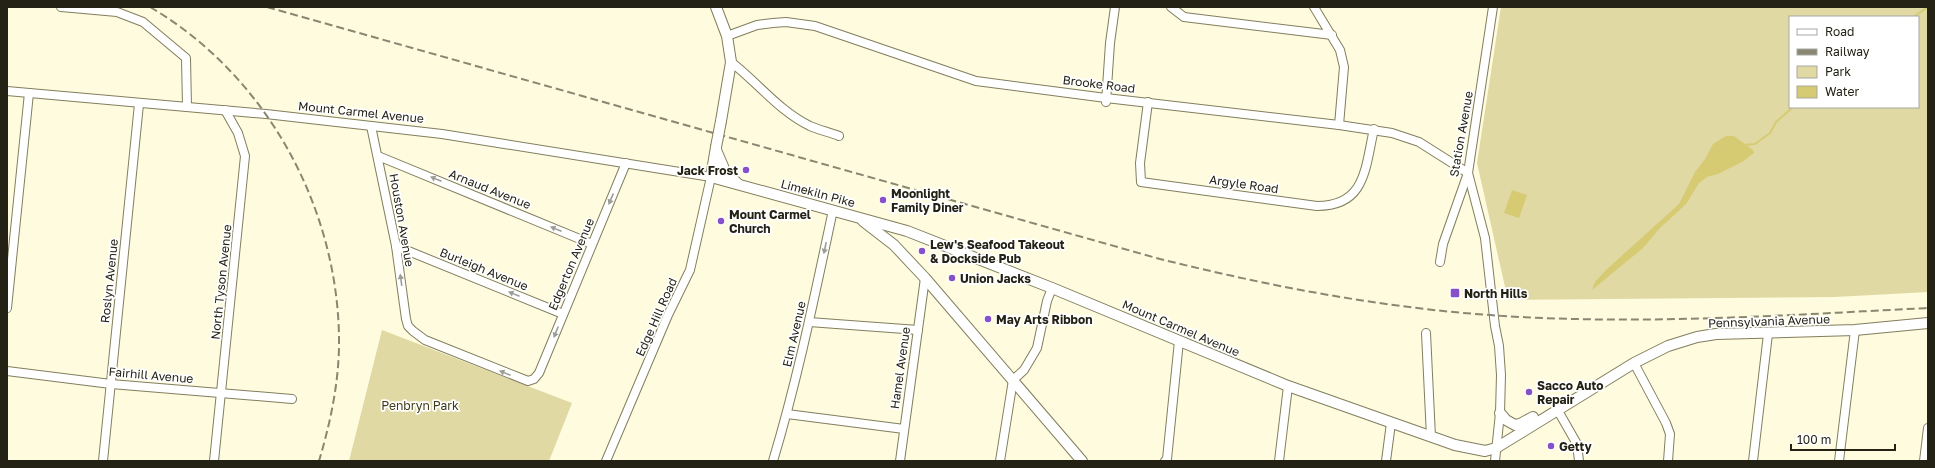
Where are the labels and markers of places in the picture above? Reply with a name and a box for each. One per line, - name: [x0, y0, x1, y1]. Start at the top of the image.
- place label: Jack Frost: [677, 163, 738, 178]
- marker: Jack Frost: [741, 165, 751, 175]
- place label: Moonlight Family Diner: [891, 186, 964, 215]
- marker: Moonlight Family Diner: [878, 195, 888, 205]
- place label: Mount Carmel Church: [729, 207, 811, 236]
- marker: Mount Carmel Church: [716, 216, 726, 226]
- place label: Lew's Seafood Takeout & Dockside Pub: [930, 237, 1065, 266]
- marker: Lew's Seafood Takeout & Dockside Pub: [917, 246, 927, 256]
- place label: Union Jacks: [960, 271, 1031, 286]
- marker: Union Jacks: [947, 273, 957, 283]
- place label: North Hills: [1464, 286, 1528, 301]
- marker: North Hills: [1449, 287, 1461, 299]
- place label: May Arts Ribbon: [996, 312, 1092, 327]
- marker: May Arts Ribbon: [983, 314, 993, 324]
- place label: Sacco Auto Repair: [1537, 378, 1603, 407]
- marker: Sacco Auto Repair: [1524, 387, 1534, 397]
- place label: Getty: [1559, 439, 1592, 454]
- marker: Getty: [1546, 441, 1556, 451]

